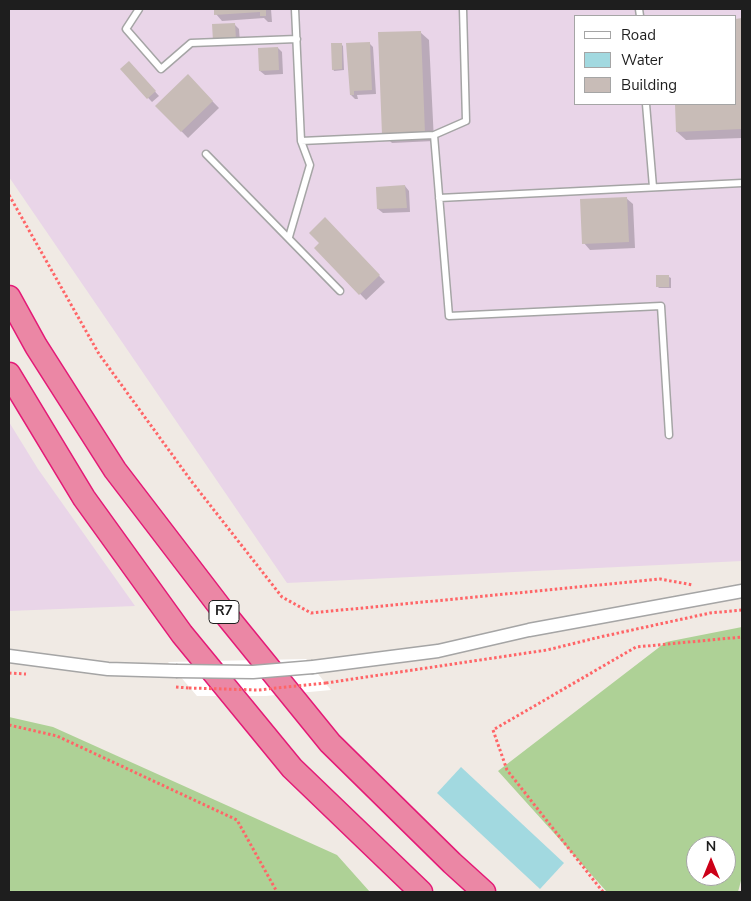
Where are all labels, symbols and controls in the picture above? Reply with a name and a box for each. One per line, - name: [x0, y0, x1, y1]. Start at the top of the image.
- legend: [574, 15, 736, 105]
- text: Road: [621, 25, 656, 45]
- text: Water: [621, 50, 663, 70]
- text: Building: [621, 75, 677, 95]
- road number: R7: [209, 600, 239, 624]
- north arrow: [686, 836, 736, 886]
- text: N: [706, 837, 716, 856]

